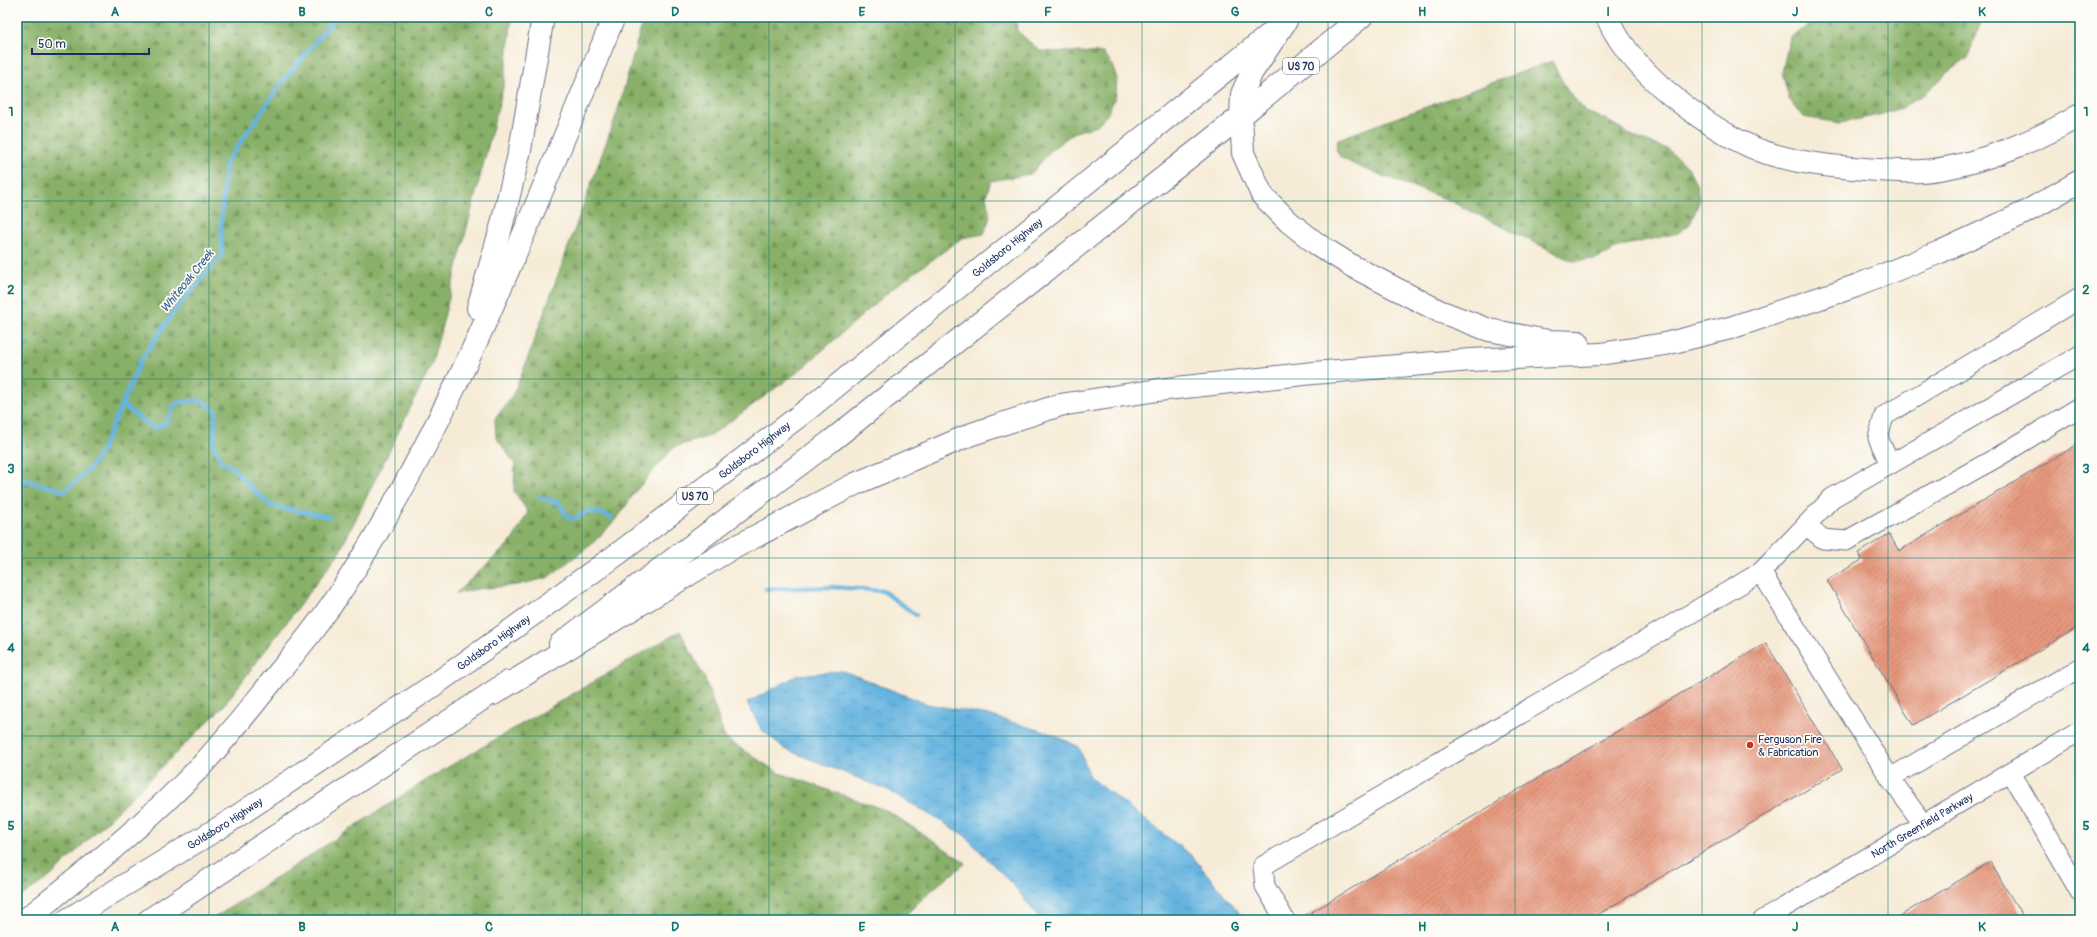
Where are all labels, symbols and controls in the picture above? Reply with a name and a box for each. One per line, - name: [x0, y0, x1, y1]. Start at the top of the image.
- text: A: [111, 4, 120, 20]
- text: B: [298, 4, 306, 20]
- text: C: [485, 4, 493, 20]
- text: D: [671, 4, 679, 20]
- text: E: [859, 4, 866, 20]
- text: F: [1044, 4, 1052, 20]
- text: G: [1231, 4, 1240, 20]
- text: H: [1418, 4, 1426, 20]
- text: I: [1606, 4, 1610, 20]
- text: J: [1792, 4, 1798, 20]
- text: K: [1978, 4, 1986, 20]
- scale bar: [32, 30, 149, 56]
- text: 50 m: [38, 37, 66, 52]
- road number: US 70: [1283, 58, 1319, 74]
- text: 1: [8, 104, 14, 120]
- text: 1: [2083, 104, 2089, 120]
- street label: Goldsboro Highway: [970, 215, 1045, 280]
- water label: Whiteoak Creek: [157, 246, 218, 316]
- text: 2: [7, 282, 15, 298]
- text: 2: [2082, 282, 2090, 298]
- street label: Goldsboro Highway: [716, 419, 793, 482]
- text: 3: [7, 461, 15, 477]
- text: 3: [2082, 461, 2090, 477]
- road number: US 70: [677, 488, 713, 504]
- street label: Goldsboro Highway: [455, 612, 533, 673]
- text: 4: [7, 640, 15, 656]
- text: 4: [2082, 640, 2090, 656]
- place label: Ferguson Fire & Fabrication: [1758, 733, 1822, 759]
- marker: Ferguson Fire & Fabrication: [1745, 740, 1755, 750]
- street label: North Greenfield Parkway: [1869, 790, 1976, 861]
- street label: Goldsboro Highway: [185, 795, 265, 853]
- text: 5: [7, 818, 15, 834]
- text: 5: [2082, 818, 2090, 834]
- text: A: [111, 919, 120, 935]
- text: B: [298, 919, 306, 935]
- text: C: [485, 919, 493, 935]
- text: D: [671, 919, 679, 935]
- text: E: [859, 919, 866, 935]
- text: F: [1044, 919, 1052, 935]
- text: G: [1231, 919, 1240, 935]
- text: H: [1418, 919, 1426, 935]
- text: I: [1606, 919, 1610, 935]
- text: J: [1792, 919, 1798, 935]
- text: K: [1978, 919, 1986, 935]

